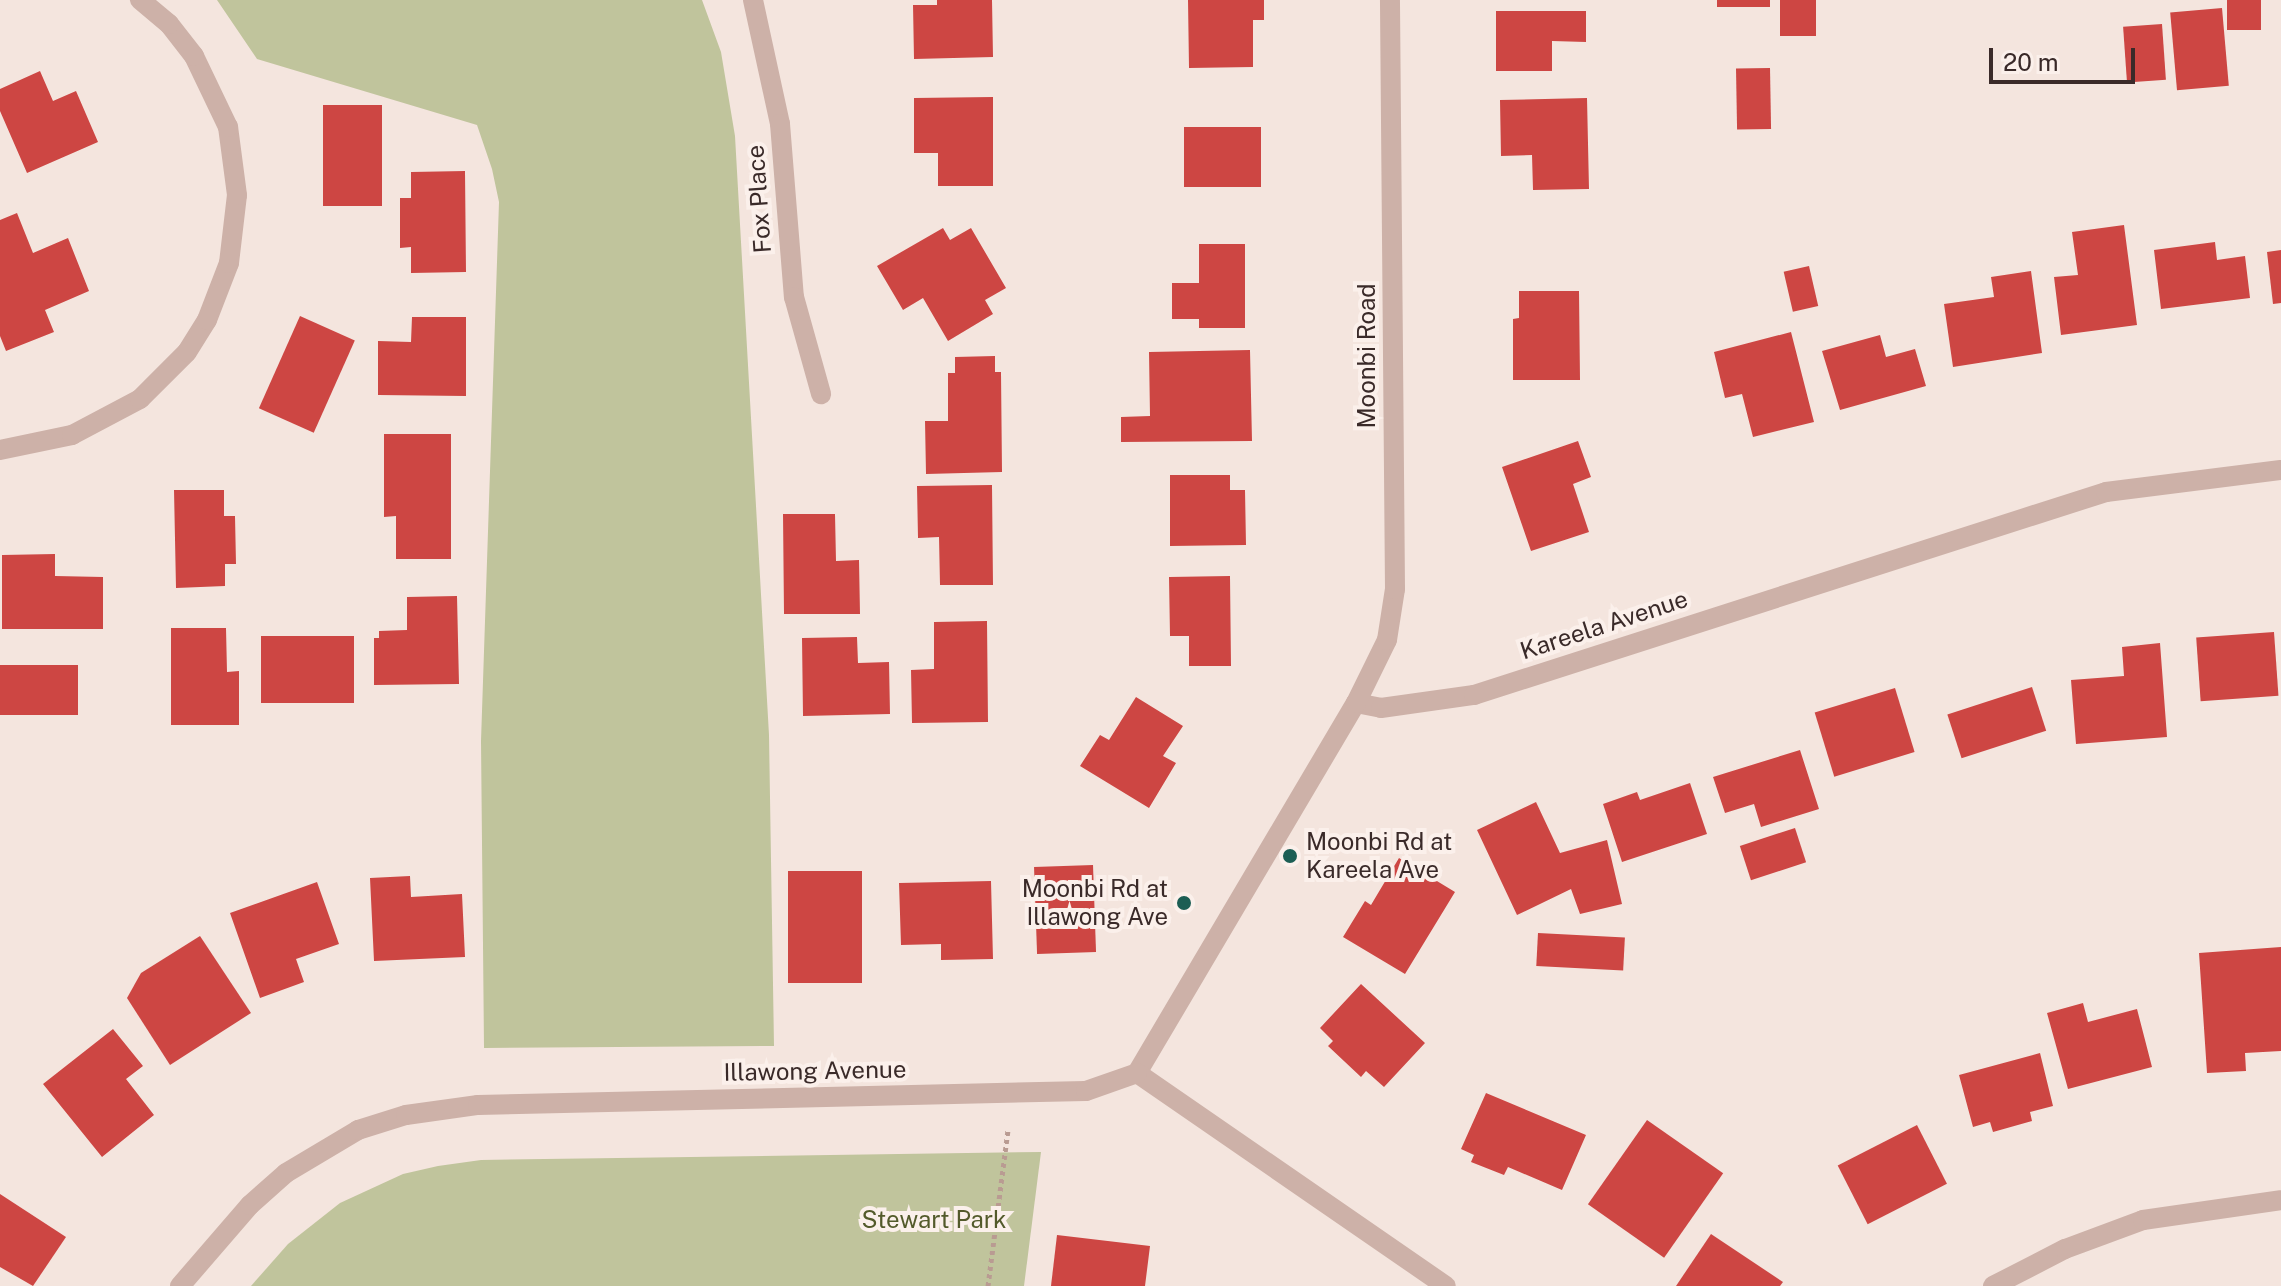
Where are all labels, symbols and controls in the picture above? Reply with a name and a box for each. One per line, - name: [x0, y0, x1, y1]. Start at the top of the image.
- scale bar: [1993, 32, 2139, 82]
- text: 20 m: [2003, 48, 2059, 76]
- street label: Fox Place: [741, 144, 777, 254]
- street label: Moonbi Road: [1353, 283, 1381, 429]
- street label: Kareela Avenue: [1517, 584, 1691, 666]
- place label: Moonbi Rd at Kareela Ave: [1306, 828, 1452, 884]
- marker: Moonbi Rd at Kareela Ave: [1281, 847, 1299, 865]
- place label: Moonbi Rd at Illawong Ave: [1022, 875, 1168, 931]
- marker: Moonbi Rd at Illawong Ave: [1175, 894, 1193, 912]
- street label: Illawong Avenue: [723, 1055, 907, 1087]
- park label: Stewart Park: [861, 1206, 1007, 1234]

